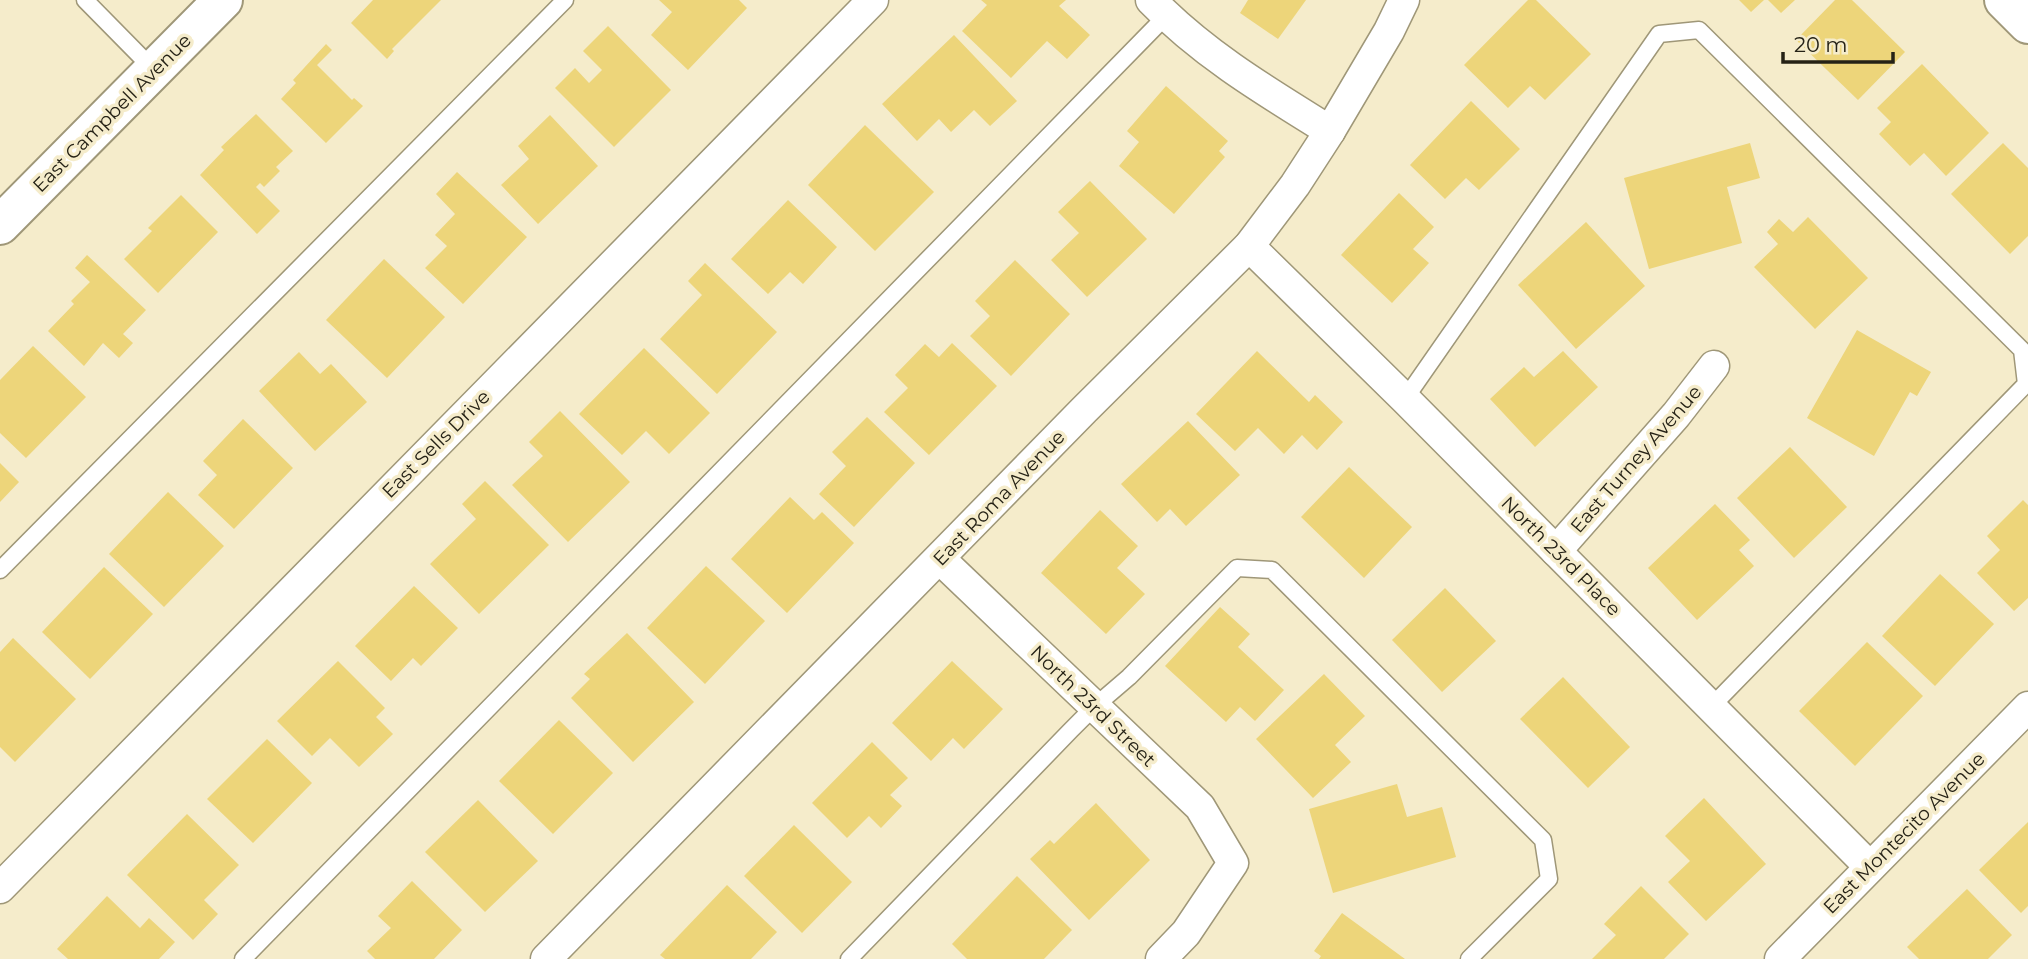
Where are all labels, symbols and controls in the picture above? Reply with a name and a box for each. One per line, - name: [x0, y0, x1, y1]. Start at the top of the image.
- scale bar: [1783, 21, 1893, 65]
- street label: East Campbell Avenue: [28, 29, 196, 197]
- text: 20 m: [1794, 32, 1848, 57]
- street label: East Turney Avenue: [1566, 381, 1706, 537]
- street label: East Sells Drive: [377, 385, 495, 503]
- street label: East Roma Avenue: [928, 425, 1070, 571]
- street label: North 23rd Place: [1496, 491, 1626, 621]
- street label: North 23rd Street: [1026, 640, 1161, 772]
- street label: East Montecito Avenue: [1818, 747, 1990, 919]

